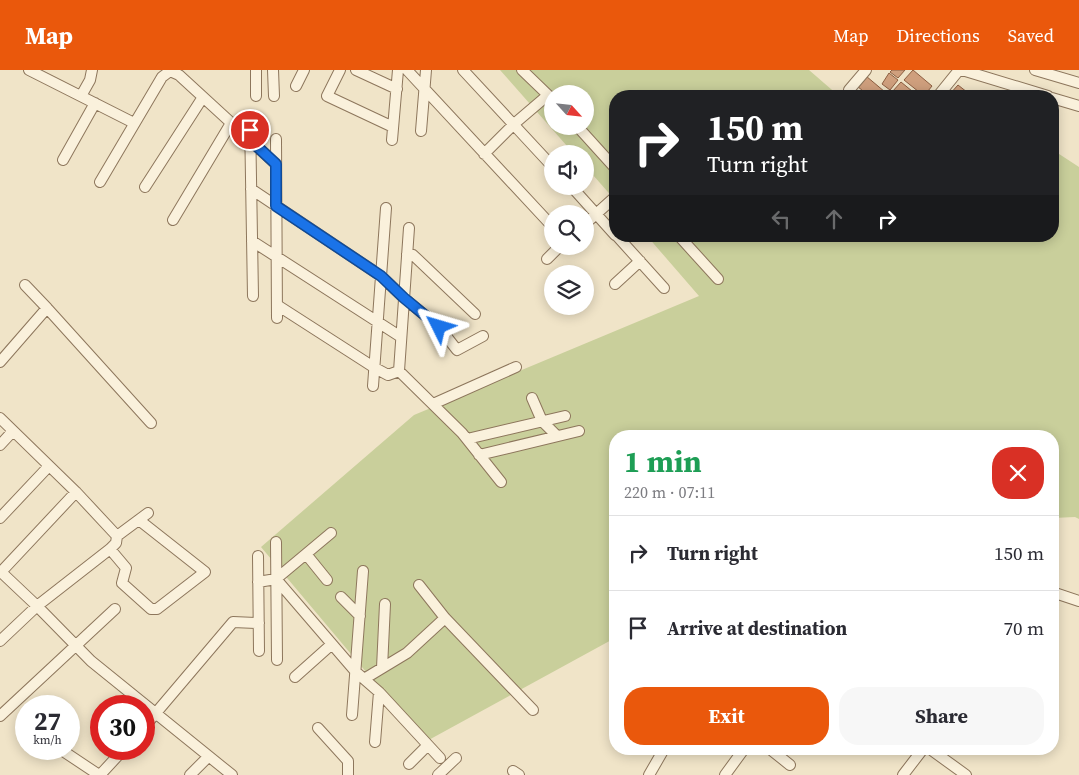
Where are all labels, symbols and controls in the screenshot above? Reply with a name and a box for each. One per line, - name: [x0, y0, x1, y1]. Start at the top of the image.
- text: Map: [25, 19, 73, 52]
- text: Map: [833, 23, 869, 48]
- text: Directions: [897, 23, 980, 48]
- text: Saved: [1008, 23, 1054, 48]
- north arrow: [544, 85, 594, 135]
- map controls: [544, 85, 594, 315]
- text: 150 m: [707, 104, 803, 152]
- pin: [229, 109, 271, 151]
- icon: right: [624, 110, 689, 175]
- icon: arrive: [236, 116, 264, 144]
- button: sound: [544, 145, 594, 195]
- text: Turn right: [707, 149, 808, 179]
- button: search: [544, 205, 594, 255]
- icon: left: [767, 205, 795, 233]
- icon: ahead: [820, 205, 848, 233]
- icon: right: [873, 205, 901, 233]
- button: layers: [544, 265, 594, 315]
- position arrow: [412, 300, 464, 352]
- text: 1 min: [624, 441, 702, 482]
- button: close: [992, 447, 1044, 499]
- text: 220 m · 07:11: [624, 481, 715, 503]
- icon: right: [624, 539, 652, 567]
- text: Turn right: [667, 540, 758, 566]
- text: 150 m: [994, 540, 1044, 566]
- icon: arrive: [624, 614, 652, 642]
- text: Arrive at destination: [667, 615, 847, 641]
- text: 70 m: [1003, 615, 1044, 641]
- button: Exit: [624, 687, 829, 745]
- button: Share: [839, 687, 1044, 745]
- speed limit sign: 30: [90, 695, 155, 760]
- text: 27: [34, 704, 61, 738]
- text: km/h: [33, 732, 62, 748]

